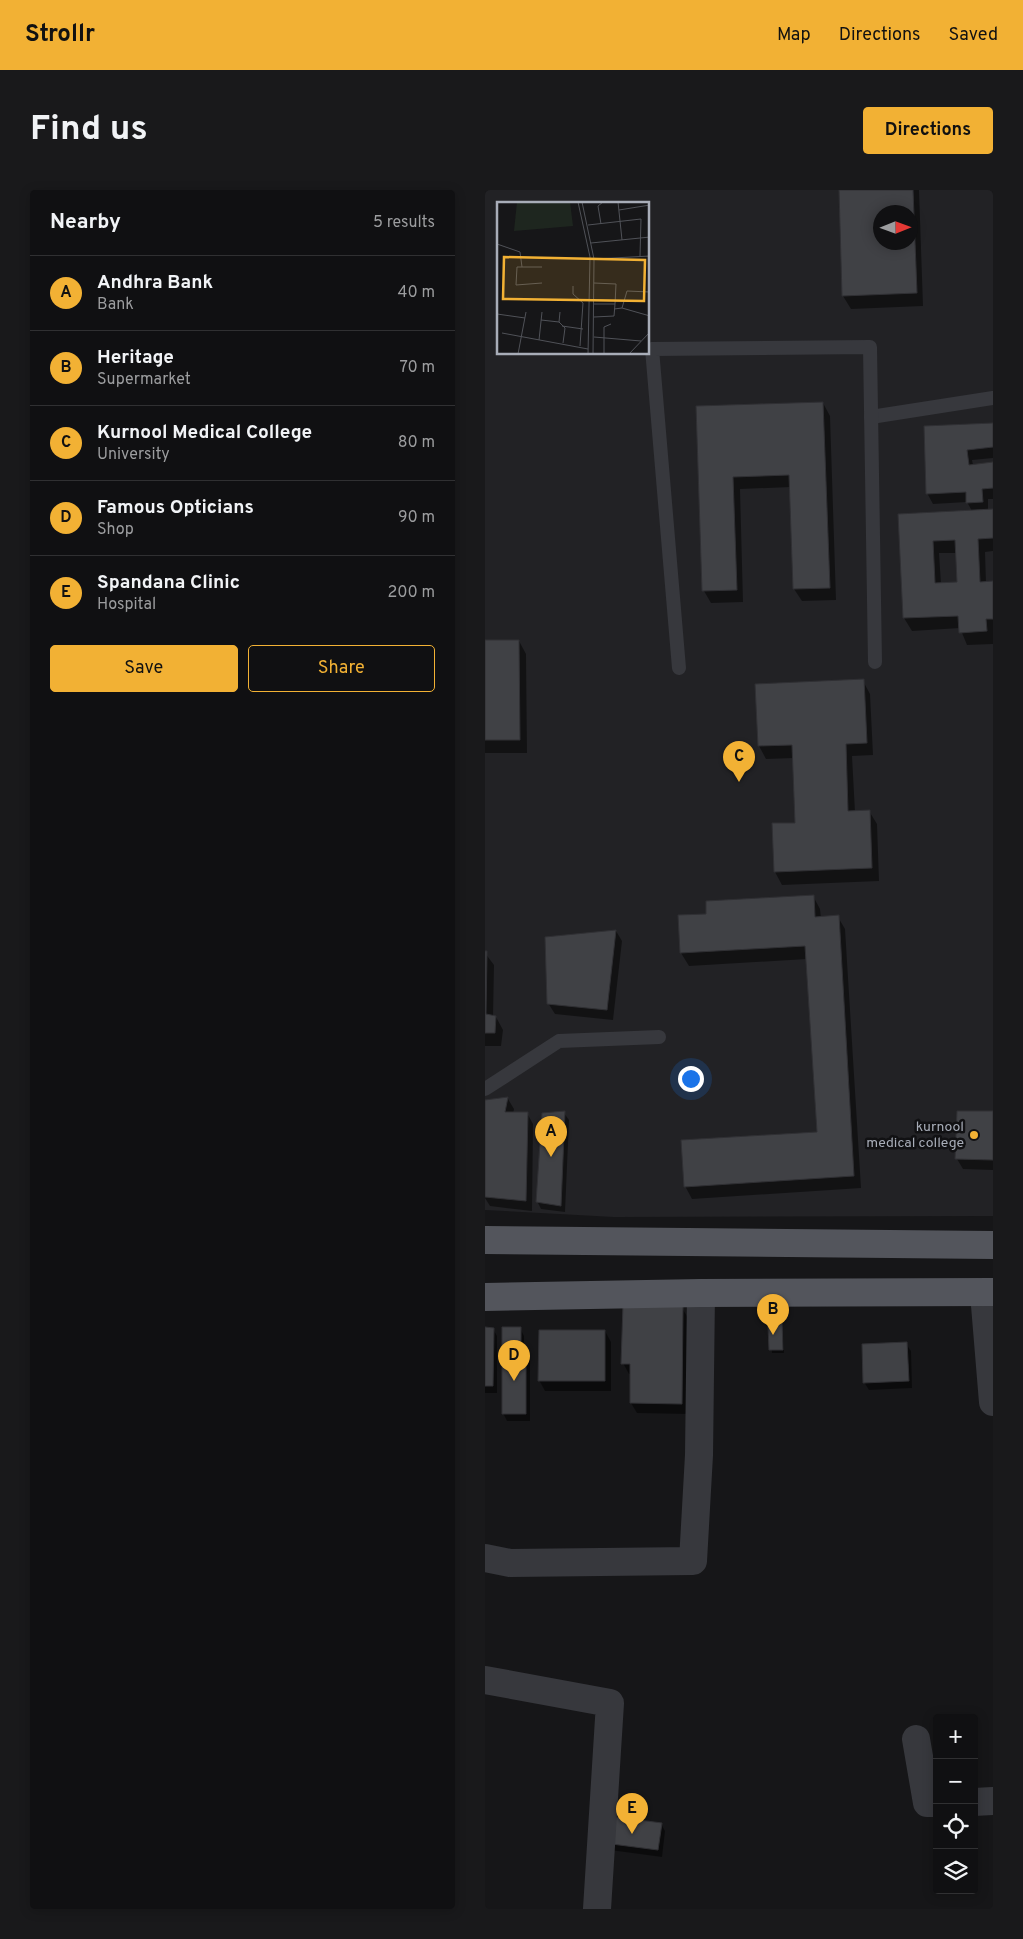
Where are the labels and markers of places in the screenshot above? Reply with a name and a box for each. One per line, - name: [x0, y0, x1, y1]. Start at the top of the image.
- pin: C: [723, 741, 755, 782]
- pin: A: [535, 1116, 567, 1157]
- place label: kurnool medical college: [866, 1119, 964, 1152]
- marker: kurnool medical college: [968, 1129, 980, 1141]
- pin: B: [757, 1294, 789, 1335]
- pin: D: [498, 1340, 530, 1381]
- pin: E: [616, 1793, 648, 1834]

